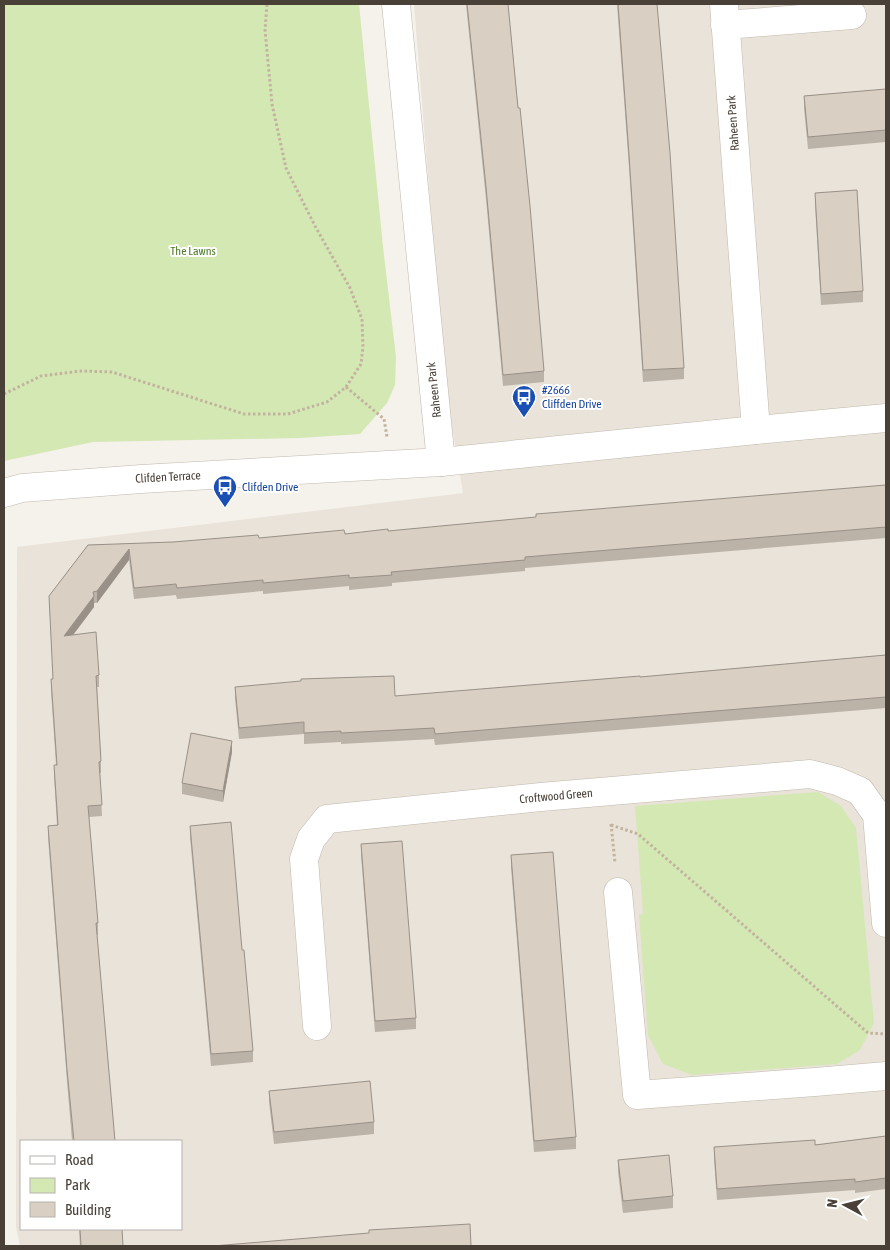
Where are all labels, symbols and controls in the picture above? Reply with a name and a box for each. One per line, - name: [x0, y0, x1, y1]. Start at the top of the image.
- street label: Raheen Park: [724, 94, 742, 151]
- park label: The Lawns: [170, 244, 216, 258]
- street label: Raheen Park: [424, 361, 444, 418]
- place label: #2666 Cliffden Drive: [542, 383, 602, 411]
- bus stop icon: #2666 Cliffden Drive: [511, 384, 537, 418]
- street label: Clifden Terrace: [135, 468, 201, 486]
- bus stop icon: Clifden Drive: [212, 474, 238, 508]
- place label: Clifden Drive: [242, 480, 299, 494]
- street label: Croftwood Green: [519, 786, 593, 806]
- legend: [20, 1140, 182, 1230]
- text: Road: [65, 1151, 94, 1168]
- text: Park: [65, 1176, 90, 1193]
- north arrow: [820, 1180, 870, 1230]
- text: N: [824, 1198, 841, 1208]
- text: Building: [65, 1201, 111, 1218]

